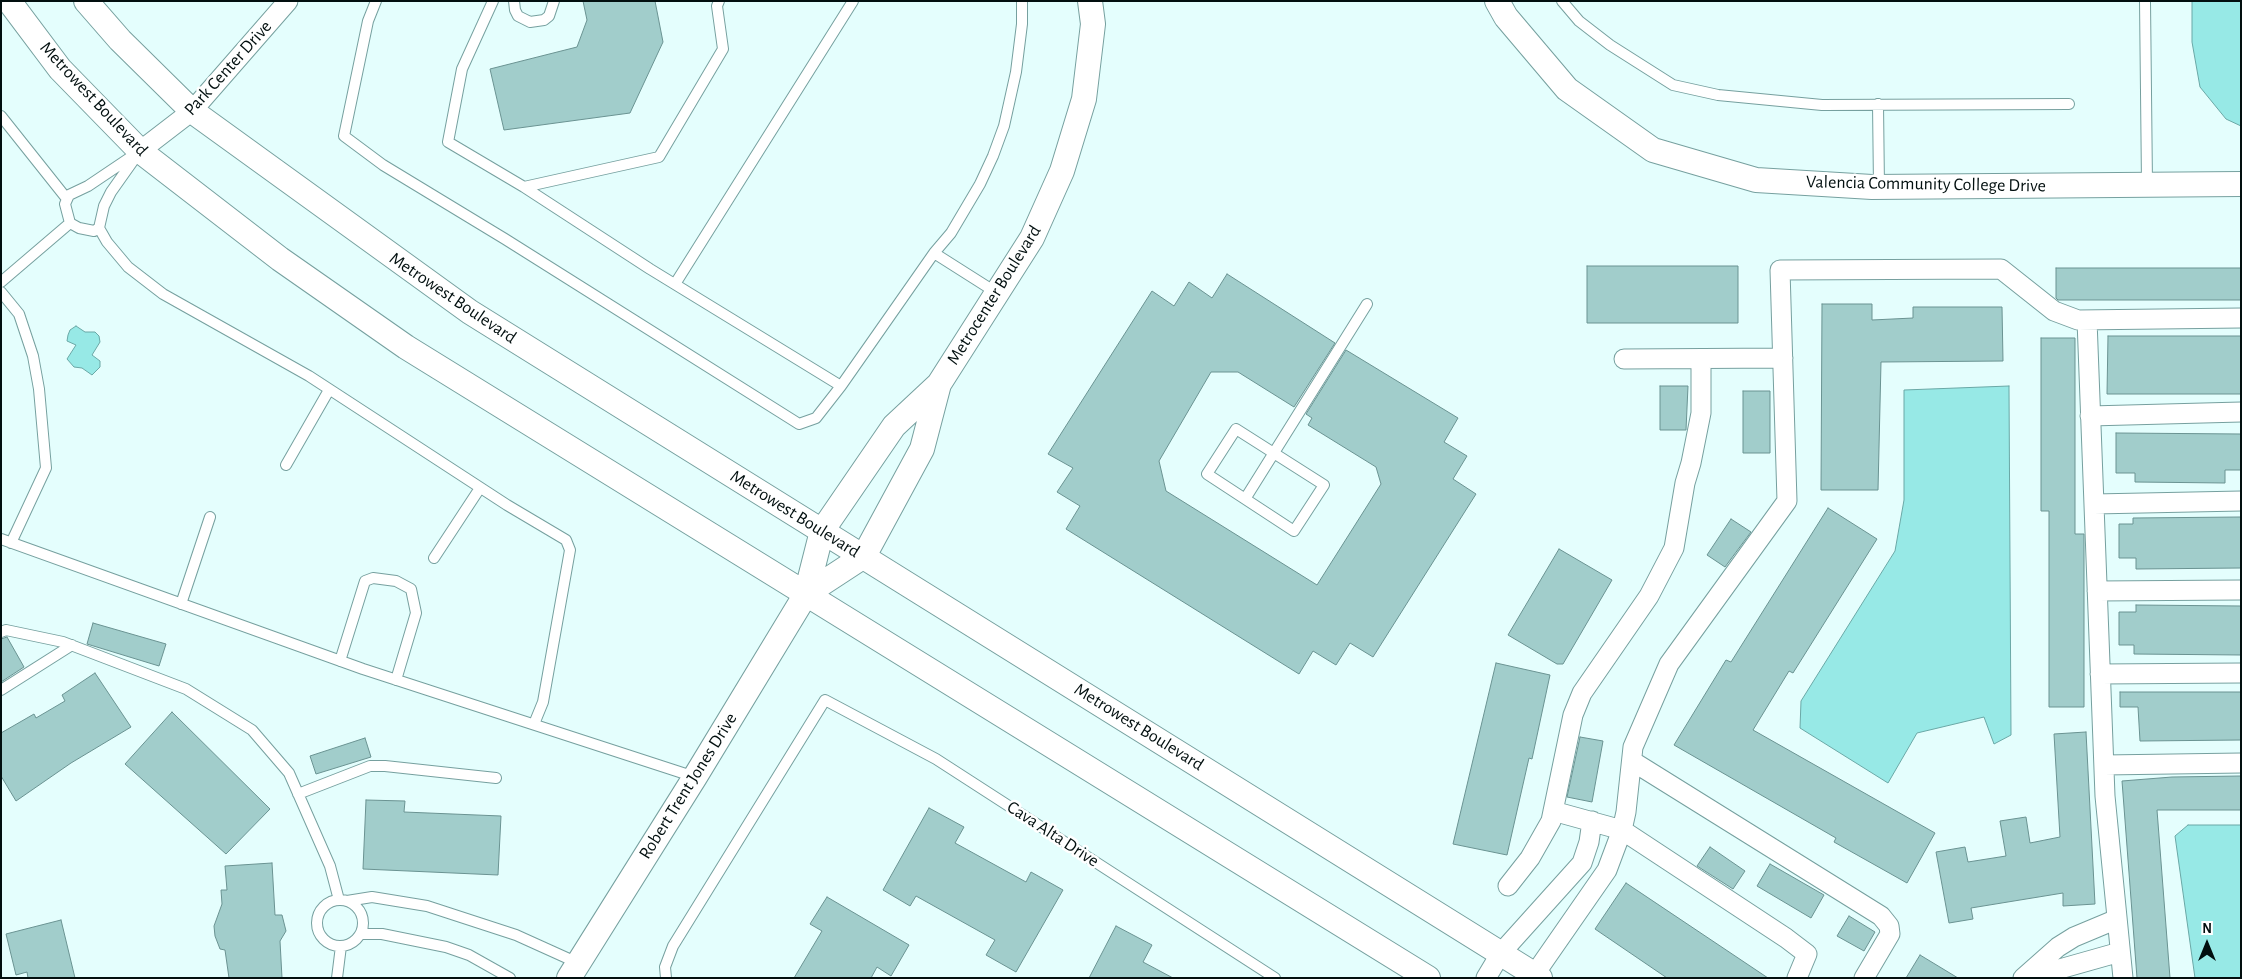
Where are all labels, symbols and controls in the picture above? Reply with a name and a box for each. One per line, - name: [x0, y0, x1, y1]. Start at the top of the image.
- street label: Park Center Drive: [180, 16, 276, 120]
- street label: Metrowest Boulevard: [35, 37, 153, 161]
- street label: Valencia Community College Drive: [1806, 171, 2046, 197]
- street label: Metrocenter Boulevard: [942, 221, 1046, 369]
- street label: Metrowest Boulevard: [385, 247, 521, 349]
- street label: Metrowest Boulevard: [726, 465, 864, 563]
- street label: Metrowest Boulevard: [1070, 678, 1208, 776]
- street label: Robert Trent Jones Drive: [634, 709, 742, 863]
- street label: Cava Alta Drive: [1003, 796, 1103, 872]
- north arrow: [2182, 919, 2232, 969]
- text: N: [2202, 922, 2212, 936]

